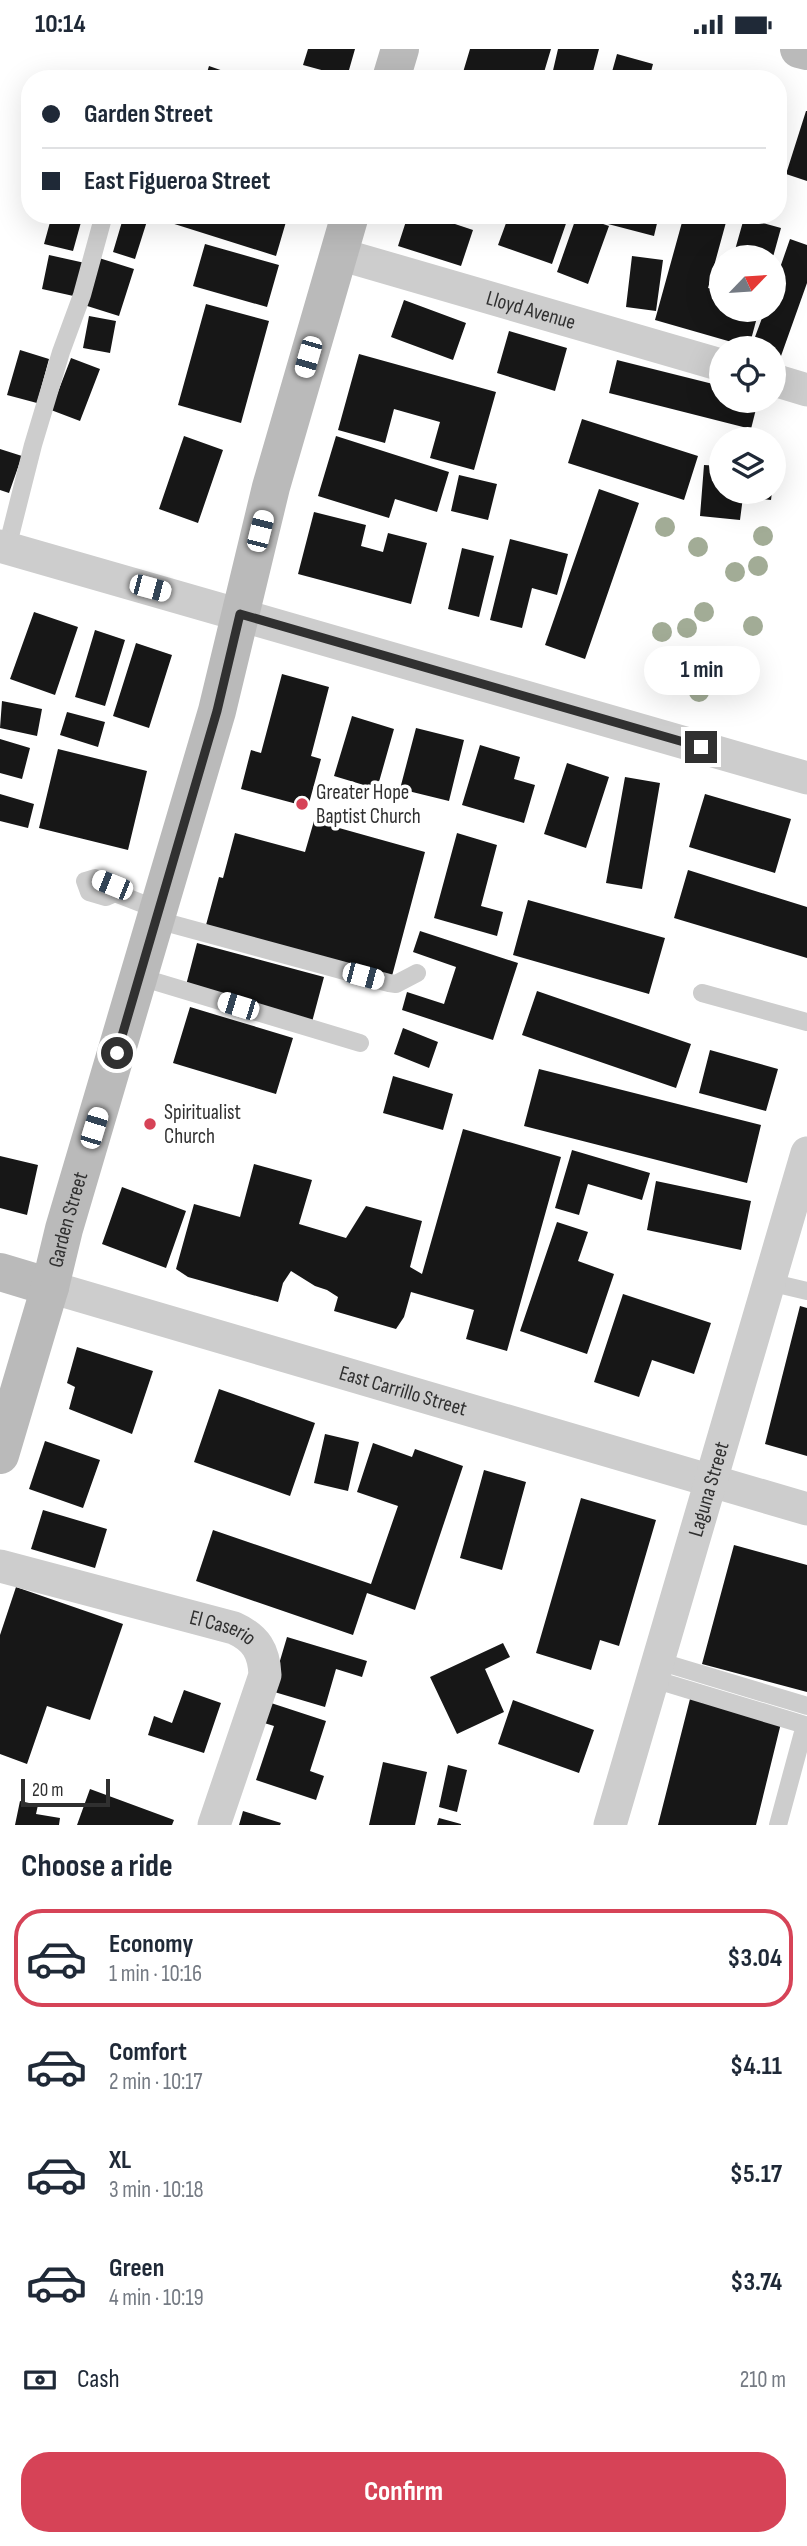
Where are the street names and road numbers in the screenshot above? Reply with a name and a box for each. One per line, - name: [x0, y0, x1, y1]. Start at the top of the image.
- street label: Lloyd Avenue: [483, 285, 578, 335]
- street label: Garden Street: [43, 1169, 93, 1270]
- street label: East Carrillo Street: [336, 1360, 470, 1422]
- street label: Laguna Street: [683, 1439, 735, 1540]
- street label: El Caserio: [187, 1605, 261, 1651]

